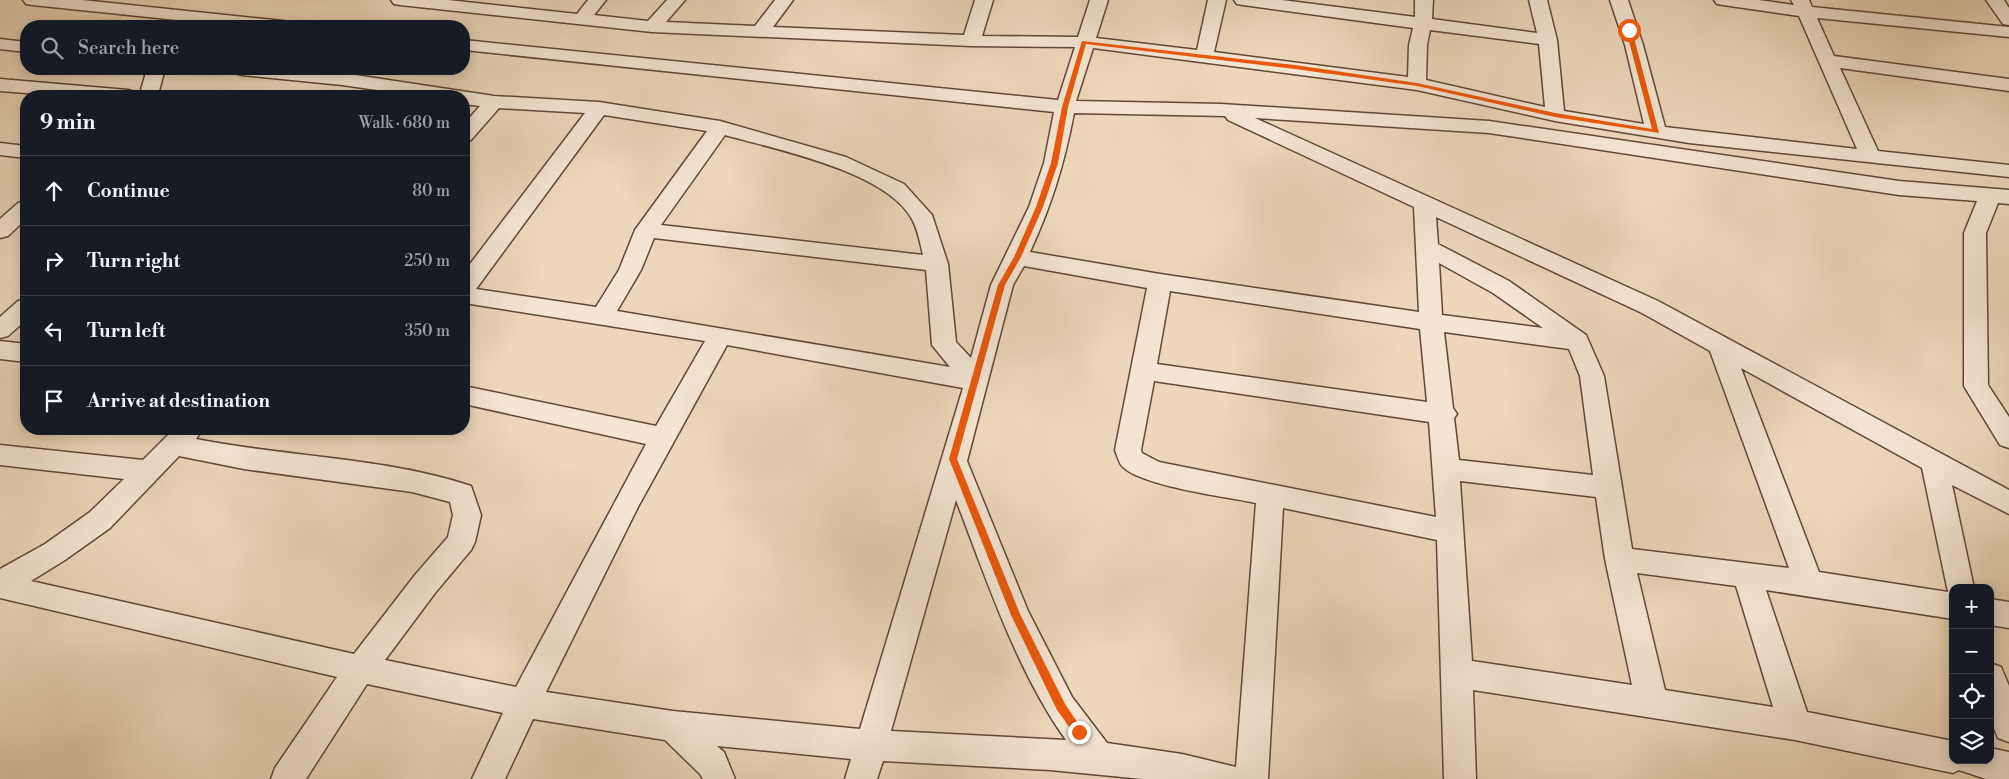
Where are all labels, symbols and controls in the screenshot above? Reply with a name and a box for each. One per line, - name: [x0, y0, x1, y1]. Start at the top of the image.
- route start: [1618, 19, 1641, 42]
- search box: [20, 20, 470, 75]
- icon: search: [38, 34, 66, 62]
- text: Search here: [78, 36, 179, 60]
- text: 9 min: [40, 110, 95, 136]
- text: Walk · 680 m: [359, 113, 450, 133]
- icon: ahead: [40, 177, 68, 205]
- text: Continue: [87, 179, 170, 203]
- text: 80 m: [412, 181, 450, 201]
- icon: right: [40, 247, 68, 275]
- text: Turn right: [87, 249, 180, 273]
- text: 250 m: [404, 251, 450, 271]
- icon: left: [40, 317, 68, 345]
- text: Turn left: [87, 319, 166, 343]
- text: 350 m: [404, 321, 450, 341]
- icon: arrive: [40, 387, 68, 415]
- text: Arrive at destination: [87, 389, 270, 413]
- map controls: [1949, 584, 1994, 764]
- button: +: [1949, 584, 1994, 629]
- button: −: [1949, 629, 1994, 674]
- button: locate: [1949, 674, 1994, 719]
- button: layers: [1949, 719, 1994, 764]
- route end: [1068, 721, 1091, 744]

